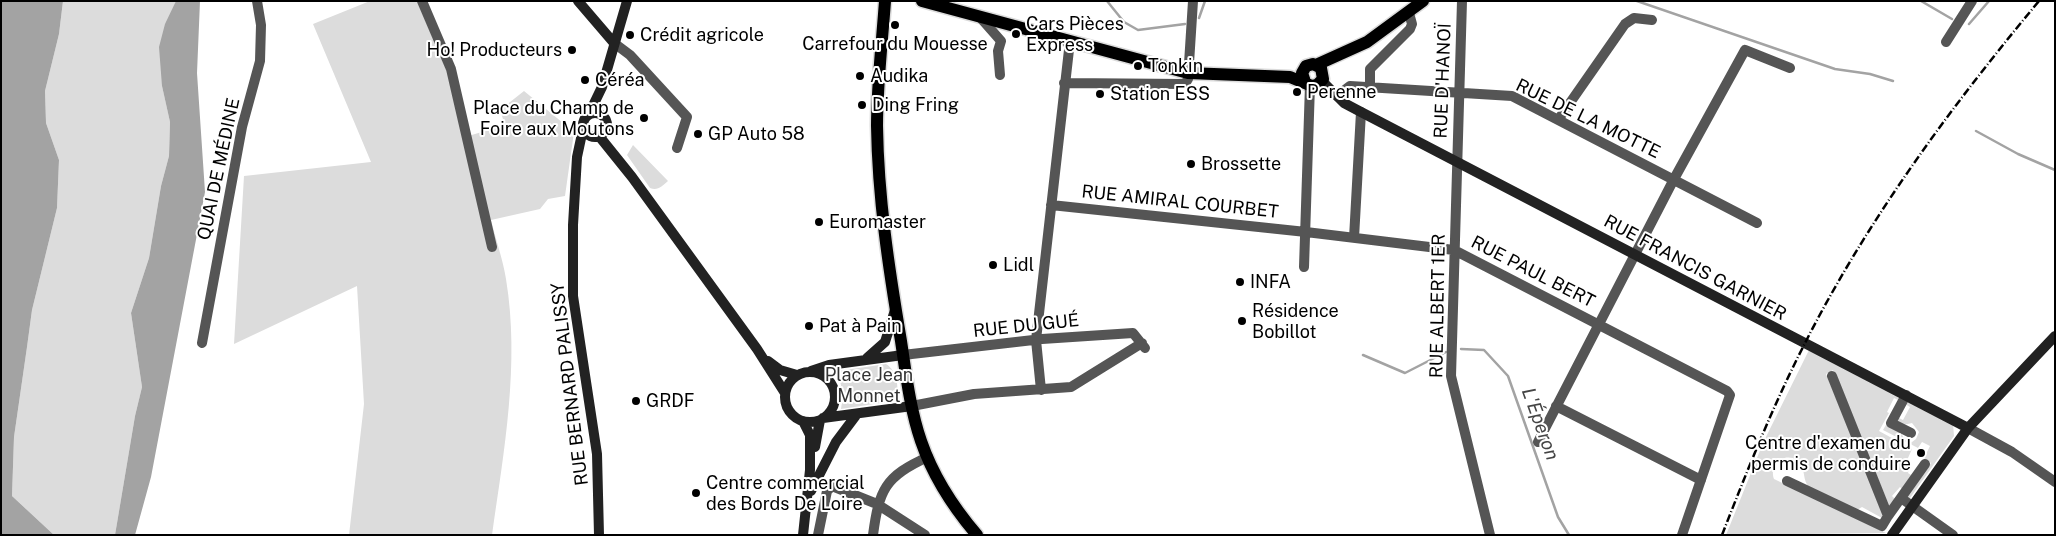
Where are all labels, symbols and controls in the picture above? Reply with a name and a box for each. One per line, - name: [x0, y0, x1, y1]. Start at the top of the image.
- place label: Cars Pièces Express: [1026, 13, 1124, 56]
- marker: Carrefour du Mouesse: [889, 19, 901, 31]
- street label: RUE D'HANOÏ: [1430, 23, 1456, 139]
- place label: Crédit agricole: [640, 24, 764, 46]
- marker: Cars Pièces Express: [1010, 28, 1022, 40]
- marker: Crédit agricole: [624, 29, 636, 41]
- place label: Carrefour du Mouesse: [802, 33, 988, 55]
- place label: Ho! Producteurs: [427, 39, 562, 61]
- marker: Ho! Producteurs: [566, 44, 578, 56]
- place label: Tonkin: [1148, 55, 1203, 77]
- marker: Tonkin: [1132, 60, 1144, 72]
- place label: Audika: [870, 65, 928, 87]
- place label: Céréa: [595, 69, 644, 91]
- marker: Audika: [854, 70, 866, 82]
- marker: Céréa: [579, 74, 591, 86]
- street label: RUE DE LA MOTTE: [1512, 75, 1664, 163]
- place label: Perenne: [1307, 81, 1377, 103]
- place label: Station ESS: [1110, 83, 1210, 105]
- marker: Perenne: [1291, 86, 1303, 98]
- marker: Station ESS: [1094, 88, 1106, 100]
- place label: Ding Fring: [872, 94, 959, 116]
- street label: QUAI DE MÉDINE: [193, 96, 245, 242]
- place label: Place du Champ de Foire aux Moutons: [473, 97, 634, 140]
- marker: Ding Fring: [856, 99, 868, 111]
- marker: Place du Champ de Foire aux Moutons: [638, 112, 650, 124]
- place label: GP Auto 58: [708, 123, 805, 145]
- marker: GP Auto 58: [692, 128, 704, 140]
- place label: Brossette: [1201, 153, 1281, 175]
- marker: Brossette: [1185, 158, 1197, 170]
- street label: RUE AMIRAL COURBET: [1080, 181, 1280, 223]
- place label: Euromaster: [829, 211, 926, 233]
- street label: RUE FRANCIS GARNIER: [1600, 211, 1790, 325]
- marker: Euromaster: [813, 216, 825, 228]
- street label: RUE PAUL BERT: [1467, 231, 1599, 313]
- street label: RUE ALBERT 1ER: [1426, 234, 1450, 378]
- place label: Lidl: [1003, 254, 1034, 276]
- marker: Lidl: [987, 259, 999, 271]
- place label: INFA: [1250, 271, 1291, 293]
- marker: INFA: [1234, 276, 1246, 288]
- street label: RUE BERNARD PALISSY: [547, 281, 593, 487]
- place label: Résidence Bobillot: [1252, 300, 1339, 342]
- street label: RUE DU GUÉ: [972, 310, 1080, 342]
- place label: Pat à Pain: [819, 315, 902, 337]
- marker: Résidence Bobillot: [1236, 315, 1248, 327]
- marker: Pat à Pain: [803, 320, 815, 332]
- park label: Place Jean Monnet: [825, 364, 913, 406]
- water label: L'Éperon: [1516, 385, 1564, 463]
- place label: GRDF: [646, 390, 695, 412]
- marker: GRDF: [630, 395, 642, 407]
- place label: Centre d'examen du permis de conduire: [1745, 432, 1911, 474]
- marker: Centre d'examen du permis de conduire: [1915, 447, 1927, 459]
- place label: Centre commercial des Bords De Loire: [706, 472, 865, 514]
- marker: Centre commercial des Bords De Loire: [690, 487, 702, 499]

